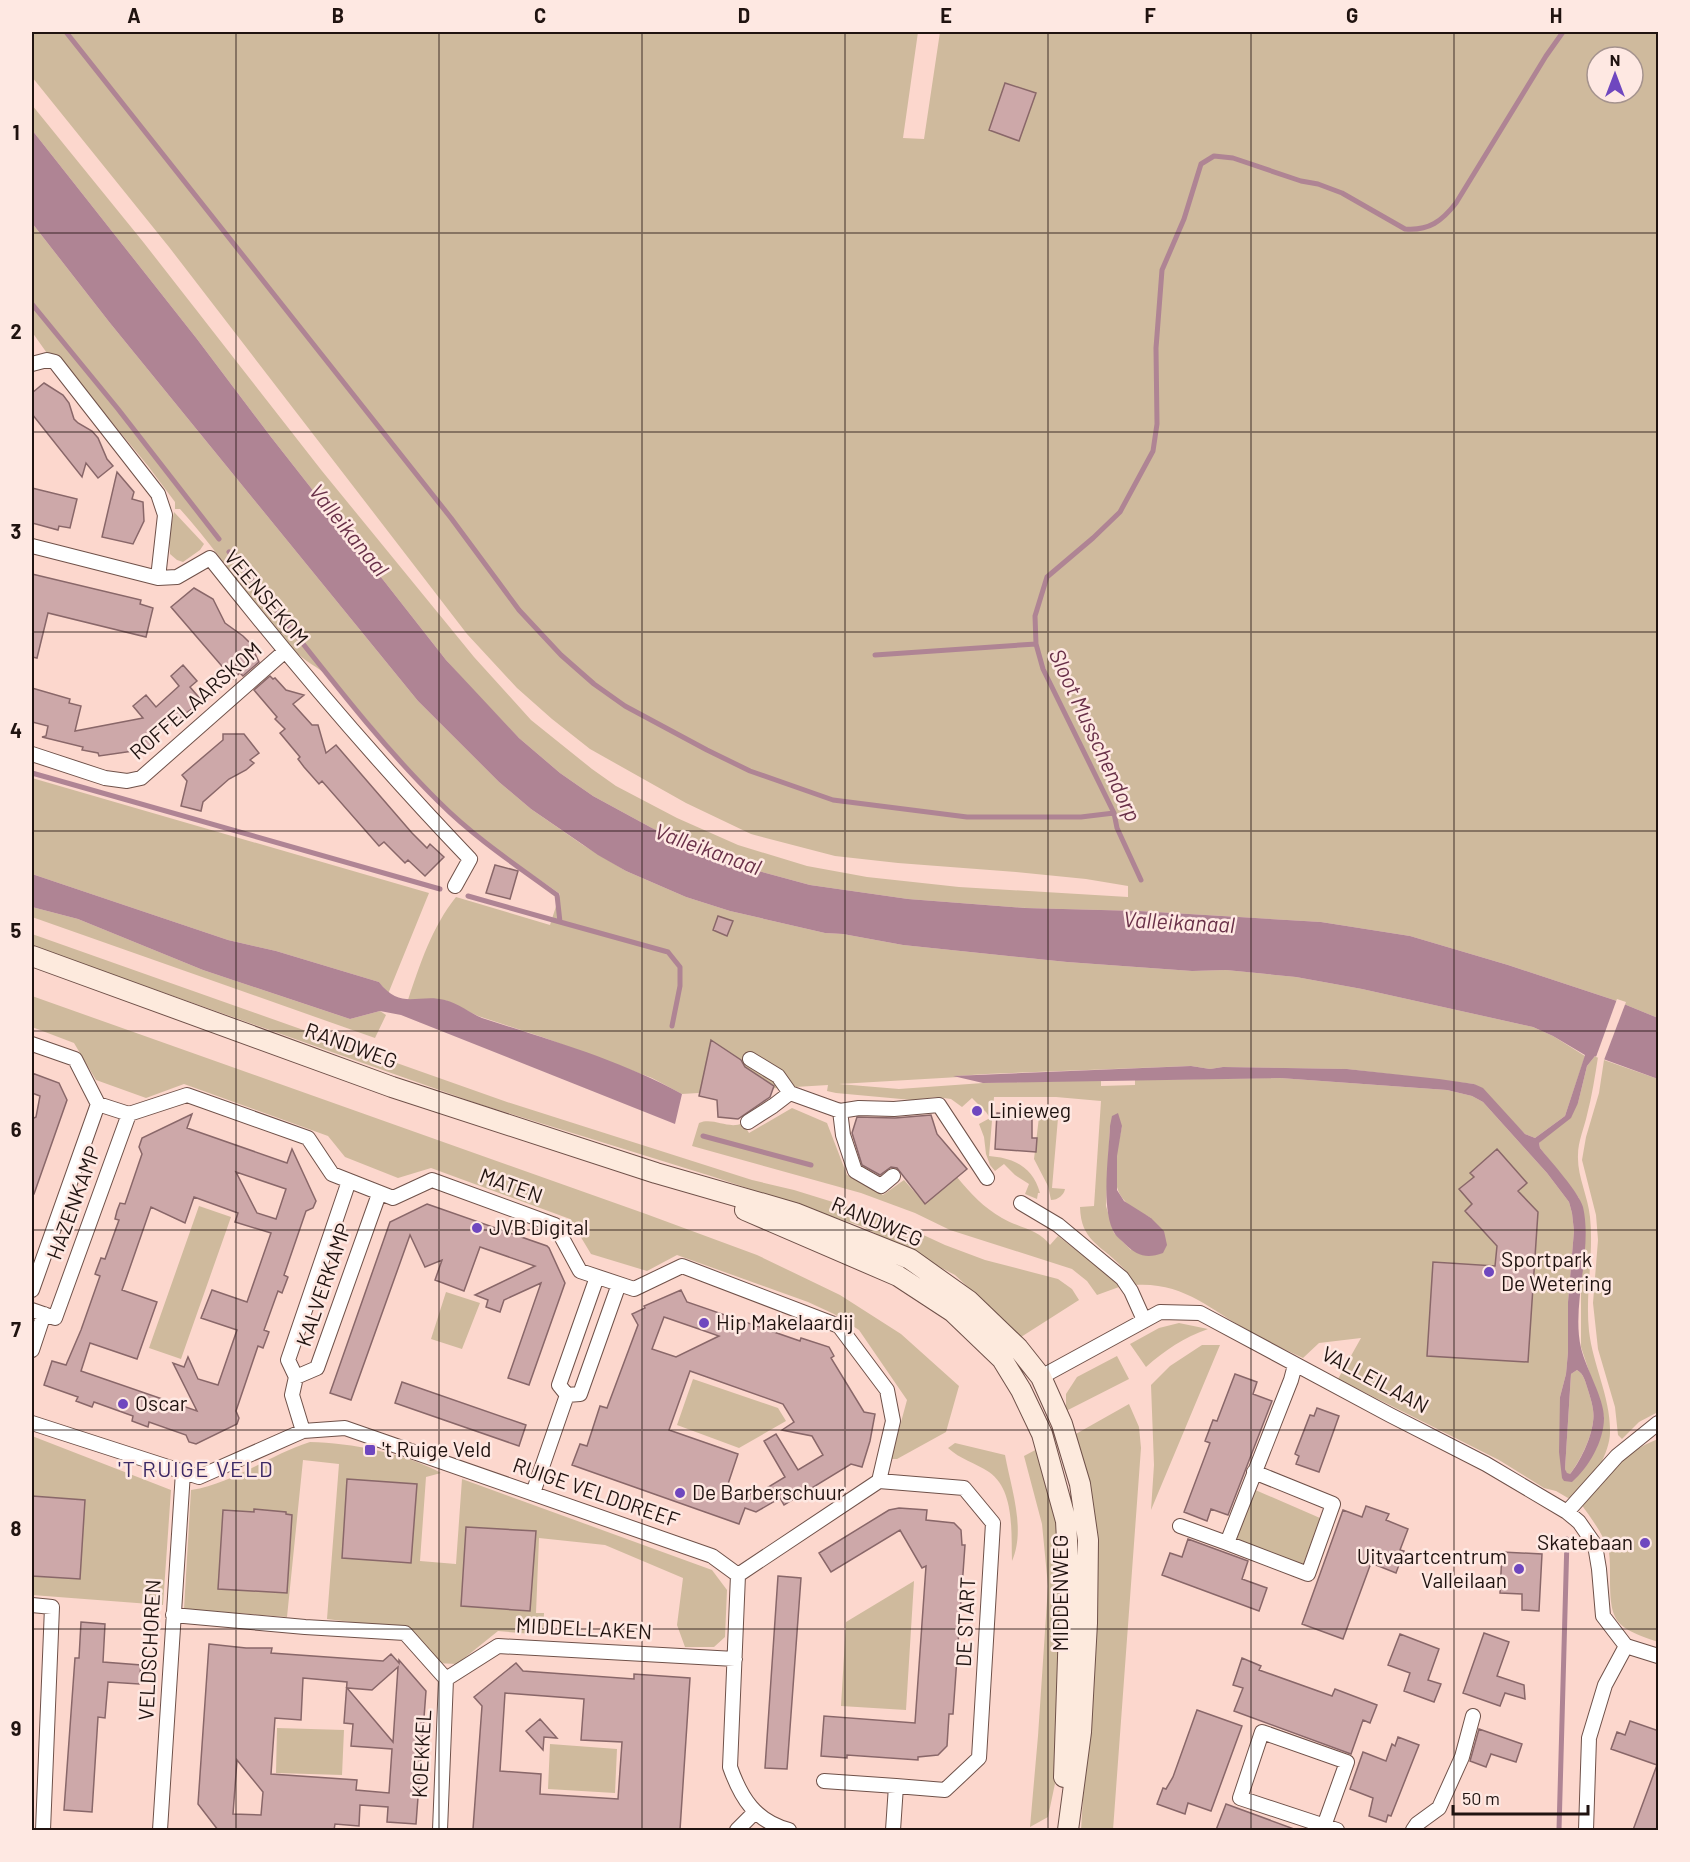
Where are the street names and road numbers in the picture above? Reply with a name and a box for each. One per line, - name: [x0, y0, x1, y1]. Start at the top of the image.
- street label: VEENSEKOM: [220, 544, 314, 650]
- street label: ROFFELAARSKOM: [124, 636, 266, 764]
- street label: RANDWEG: [302, 1016, 401, 1073]
- street label: HAZENKAMP: [40, 1142, 105, 1263]
- street label: MATEN: [477, 1162, 546, 1207]
- street label: RANDWEG: [828, 1190, 927, 1251]
- street label: KALVERKAMP: [290, 1220, 355, 1349]
- street label: VALLEILAAN: [1318, 1340, 1434, 1417]
- street label: RUIGE VELDDREEF: [510, 1451, 683, 1532]
- street label: MIDDENWEG: [1047, 1534, 1072, 1652]
- street label: DE START: [950, 1576, 979, 1668]
- street label: VELDSCHOREN: [132, 1579, 165, 1721]
- street label: MIDDELLAKEN: [515, 1611, 653, 1644]
- street label: KOEKKEL: [406, 1709, 435, 1799]

